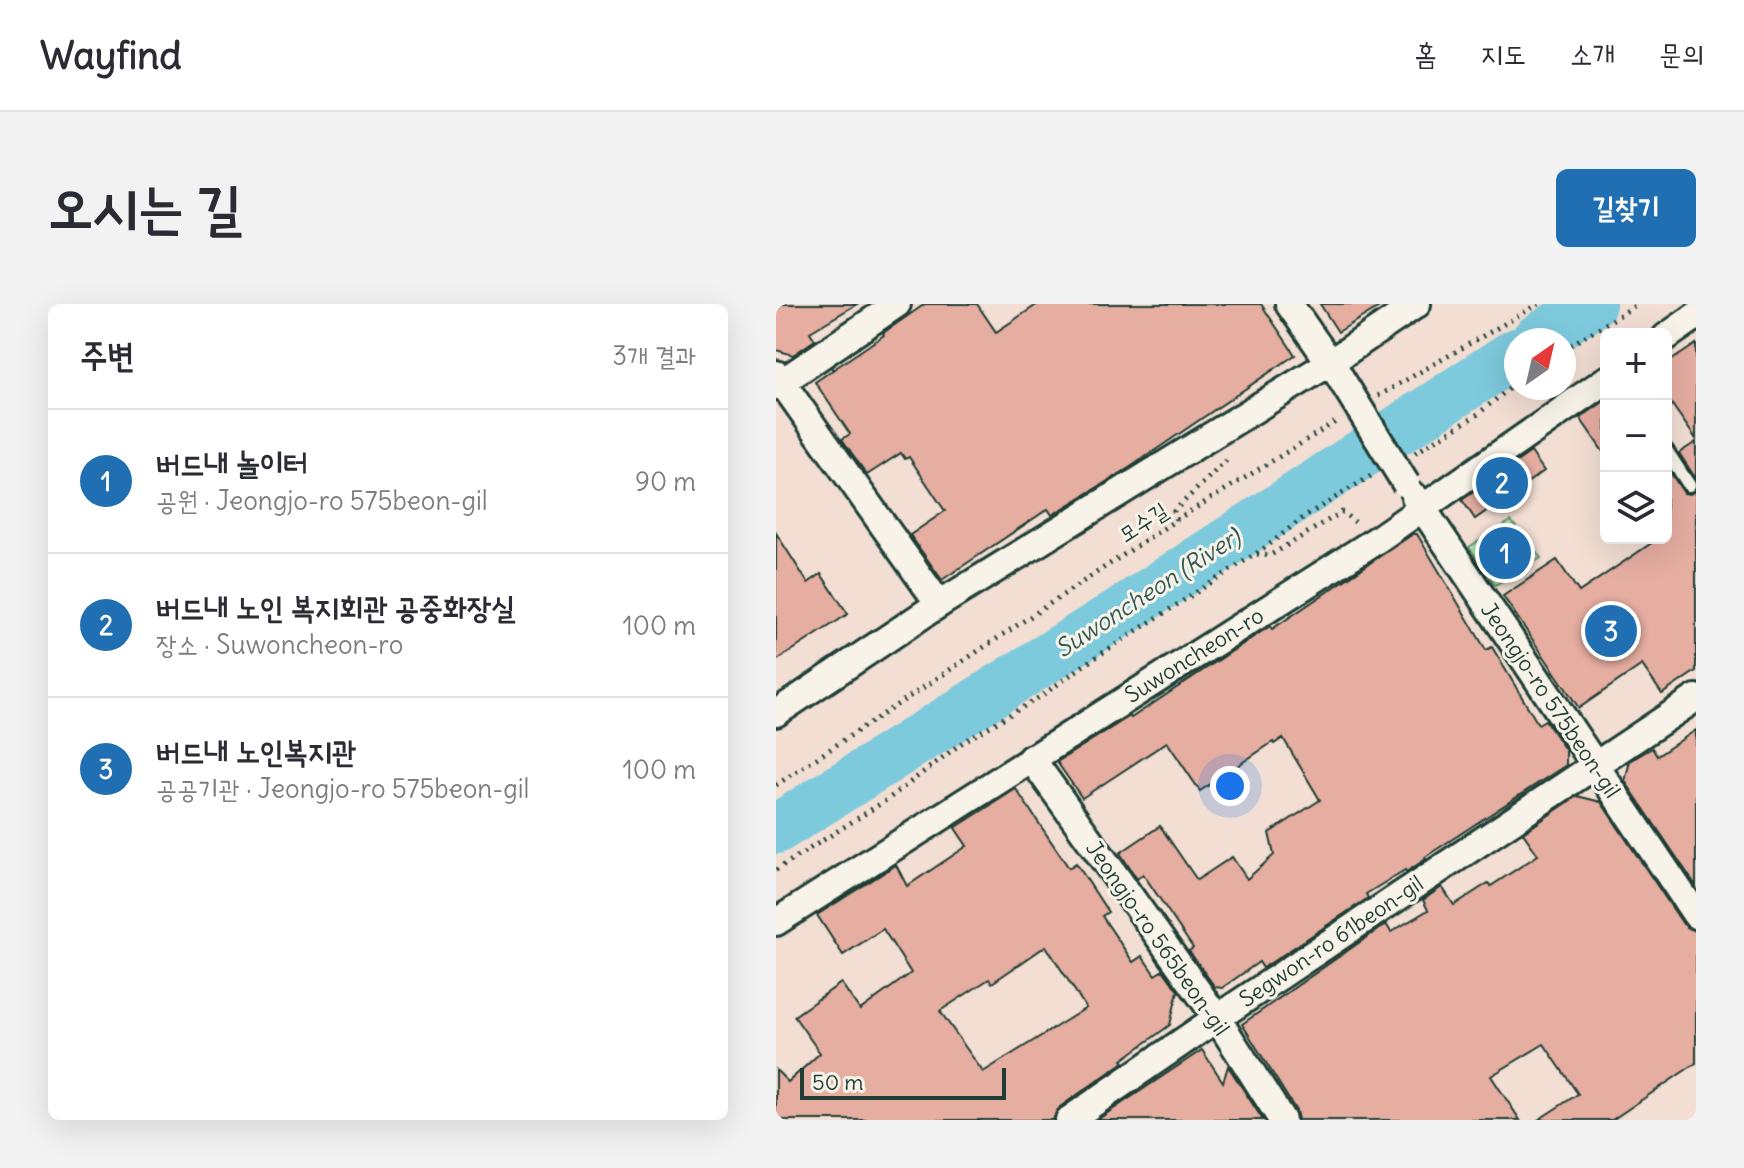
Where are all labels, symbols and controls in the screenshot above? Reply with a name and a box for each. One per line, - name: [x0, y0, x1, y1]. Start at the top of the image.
- text: Wayfind: [40, 32, 182, 79]
- text: 홈: [1414, 36, 1437, 72]
- text: 지도: [1481, 36, 1526, 72]
- text: 소개: [1570, 36, 1615, 72]
- text: 문의: [1659, 36, 1704, 72]
- button: 길찾기: [1556, 169, 1696, 247]
- text: 오시는 길: [48, 172, 242, 242]
- north arrow: [1504, 328, 1576, 400]
- map controls: [1600, 328, 1672, 544]
- button: +: [1600, 328, 1672, 400]
- text: 주변: [80, 333, 135, 376]
- text: 3개 결과: [612, 339, 696, 372]
- button: −: [1600, 400, 1672, 472]
- text: 버드내 놀이터: [156, 444, 308, 482]
- pin: 2: [1476, 453, 1528, 513]
- text: 1: [101, 465, 111, 498]
- text: 90 m: [635, 465, 696, 498]
- button: layers: [1600, 472, 1672, 544]
- text: 공원 · Jeongjo-ro 575beon-gil: [156, 484, 488, 517]
- street label: 모수길: [1113, 496, 1173, 548]
- water label: Suwoncheon (River): [1049, 520, 1247, 663]
- pin: 1: [1479, 523, 1531, 583]
- text: 버드내 노인 복지회관 공중화장실: [156, 588, 515, 626]
- street label: Jeongjo-ro 575beon-gil: [1475, 597, 1627, 803]
- street label: Suwoncheon-ro: [1119, 601, 1269, 709]
- pin: 3: [1585, 601, 1637, 661]
- text: 2: [99, 609, 113, 642]
- text: 100 m: [622, 609, 696, 642]
- text: 장소 · Suwoncheon-ro: [156, 628, 403, 661]
- text: 버드내 노인복지관: [156, 732, 356, 770]
- text: 3: [99, 753, 113, 786]
- text: 100 m: [622, 753, 696, 786]
- your location: [1210, 766, 1250, 806]
- text: 공공기관 · Jeongjo-ro 575beon-gil: [156, 772, 529, 805]
- street label: Jeongjo-ro 565beon-gil: [1080, 835, 1236, 1041]
- street label: Segwon-ro 61beon-gil: [1234, 869, 1428, 1013]
- scale bar: [800, 1064, 1006, 1100]
- text: 50 m: [812, 1068, 864, 1096]

